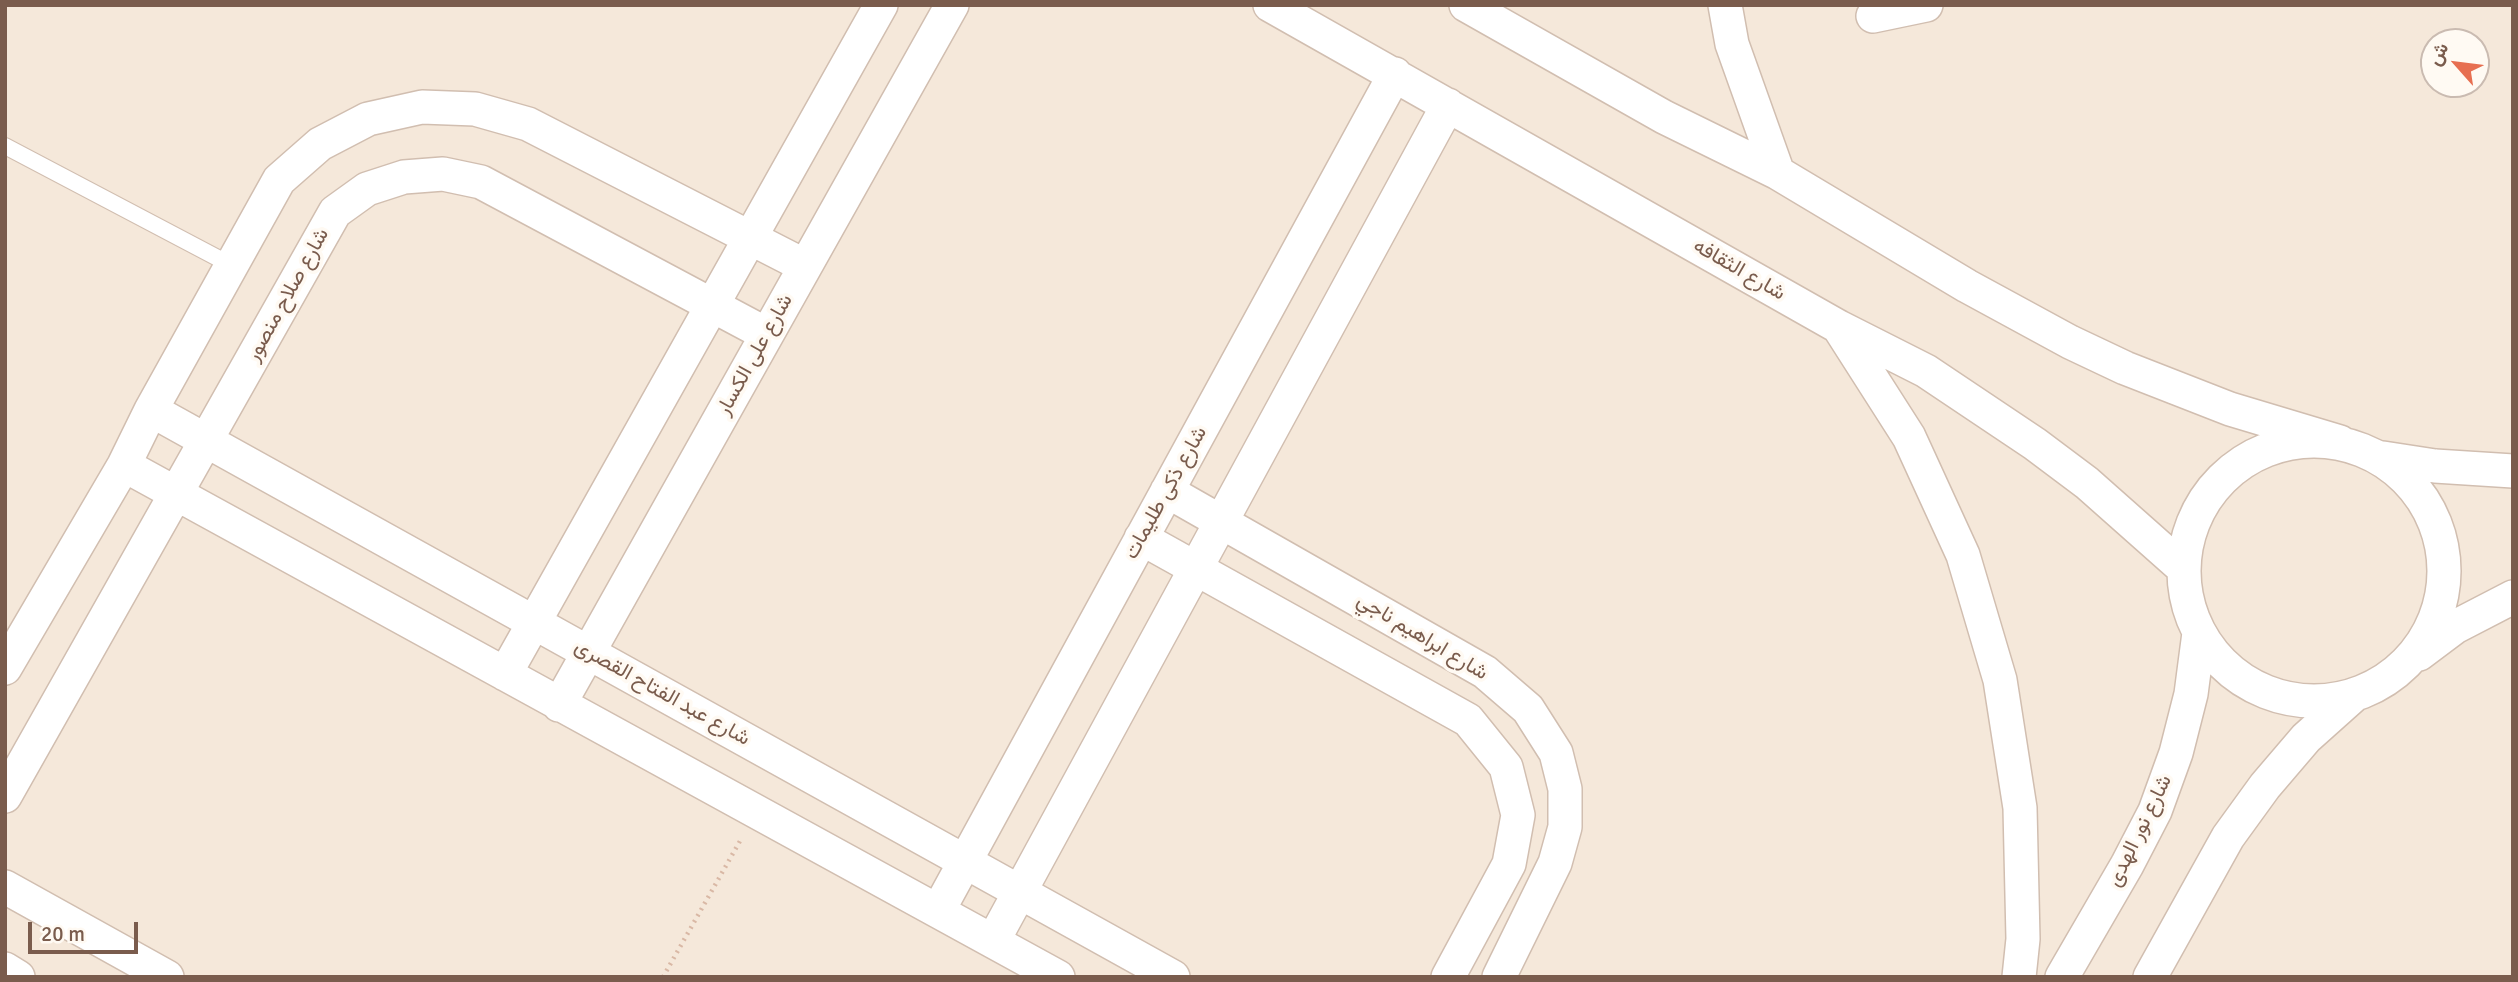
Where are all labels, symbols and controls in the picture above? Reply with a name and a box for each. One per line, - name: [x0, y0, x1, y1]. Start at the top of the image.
- north arrow: [2420, 28, 2490, 98]
- text: ش: [2422, 38, 2454, 70]
- street label: شارع صلاح منصور: [241, 224, 335, 366]
- street label: شارع الثقافه: [1688, 234, 1790, 306]
- street label: شارع على الكسار: [711, 290, 799, 420]
- street label: شارع ذكى طليمات: [1119, 422, 1213, 564]
- street label: شارع ابراهيم ناجي: [1352, 588, 1492, 686]
- street label: شارع عبد الفتاح القصرى: [570, 634, 754, 752]
- street label: شارع نور الهدى: [2102, 771, 2178, 891]
- scale bar: [32, 908, 142, 952]
- text: 20 m: [41, 921, 85, 947]

